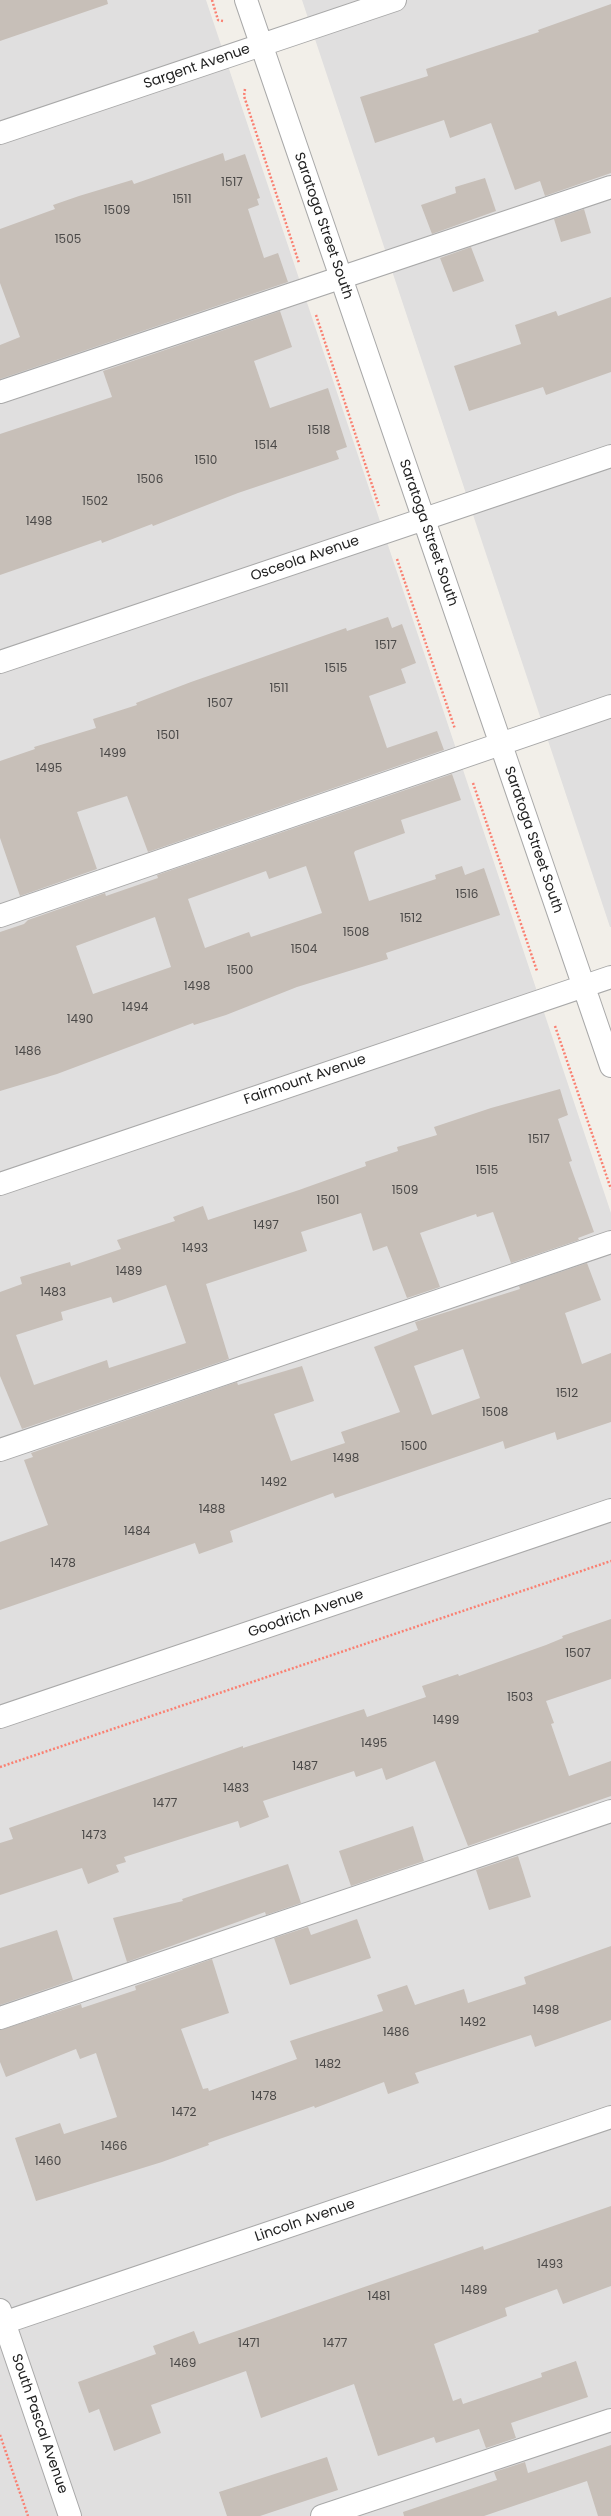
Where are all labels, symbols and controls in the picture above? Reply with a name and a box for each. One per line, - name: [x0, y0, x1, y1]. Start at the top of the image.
- street label: Sargent Avenue: [142, 41, 252, 93]
- street label: Saratoga Street South: [290, 150, 356, 302]
- house number: 1517: [221, 176, 243, 190]
- house number: 1511: [172, 193, 192, 207]
- house number: 1509: [104, 204, 130, 218]
- house number: 1505: [55, 233, 81, 247]
- house number: 1518: [308, 424, 330, 438]
- house number: 1514: [255, 439, 277, 453]
- house number: 1510: [195, 454, 217, 468]
- street label: Saratoga Street South: [395, 457, 461, 609]
- house number: 1506: [137, 473, 163, 487]
- house number: 1502: [82, 495, 108, 509]
- house number: 1498: [26, 515, 52, 529]
- street label: Osceola Avenue: [249, 533, 361, 585]
- house number: 1517: [375, 639, 397, 653]
- house number: 1515: [325, 662, 347, 676]
- house number: 1511: [269, 682, 289, 696]
- house number: 1507: [207, 697, 233, 711]
- house number: 1501: [157, 729, 179, 743]
- house number: 1499: [100, 747, 126, 761]
- house number: 1495: [36, 762, 62, 776]
- street label: Saratoga Street South: [500, 764, 566, 916]
- house number: 1516: [456, 888, 478, 902]
- house number: 1512: [400, 912, 422, 926]
- house number: 1508: [343, 926, 369, 940]
- house number: 1504: [291, 943, 317, 957]
- house number: 1500: [227, 964, 253, 978]
- house number: 1498: [184, 980, 210, 994]
- house number: 1494: [122, 1001, 148, 1015]
- house number: 1490: [67, 1013, 93, 1027]
- house number: 1486: [15, 1045, 41, 1059]
- street label: Fairmount Avenue: [242, 1051, 368, 1109]
- house number: 1517: [528, 1133, 550, 1147]
- house number: 1515: [476, 1164, 498, 1178]
- house number: 1509: [392, 1184, 418, 1198]
- house number: 1501: [317, 1194, 339, 1208]
- house number: 1497: [253, 1219, 279, 1233]
- house number: 1493: [182, 1242, 208, 1256]
- house number: 1489: [116, 1265, 142, 1279]
- house number: 1483: [40, 1286, 66, 1300]
- house number: 1512: [556, 1387, 578, 1401]
- house number: 1508: [482, 1406, 508, 1420]
- house number: 1500: [401, 1440, 427, 1454]
- house number: 1498: [333, 1452, 359, 1466]
- house number: 1492: [261, 1476, 287, 1490]
- house number: 1488: [199, 1503, 225, 1517]
- house number: 1484: [124, 1525, 150, 1539]
- house number: 1478: [50, 1557, 76, 1571]
- street label: Goodrich Avenue: [246, 1586, 366, 1642]
- house number: 1507: [565, 1647, 591, 1661]
- house number: 1503: [507, 1691, 533, 1705]
- house number: 1499: [433, 1714, 459, 1728]
- house number: 1495: [361, 1737, 387, 1751]
- house number: 1487: [292, 1760, 318, 1774]
- house number: 1483: [223, 1782, 249, 1796]
- house number: 1477: [153, 1797, 177, 1811]
- house number: 1473: [81, 1829, 107, 1843]
- house number: 1498: [533, 2004, 559, 2018]
- house number: 1492: [460, 2016, 486, 2030]
- house number: 1486: [383, 2026, 409, 2040]
- house number: 1482: [315, 2058, 341, 2072]
- house number: 1478: [251, 2090, 277, 2104]
- house number: 1472: [172, 2106, 196, 2120]
- house number: 1466: [101, 2140, 127, 2154]
- house number: 1460: [35, 2155, 61, 2169]
- street label: Lincoln Avenue: [253, 2196, 357, 2246]
- house number: 1493: [537, 2258, 563, 2272]
- house number: 1489: [461, 2284, 487, 2298]
- house number: 1481: [368, 2290, 390, 2304]
- house number: 1471: [238, 2337, 260, 2351]
- house number: 1477: [323, 2337, 347, 2351]
- street label: South Pascal Avenue: [7, 2352, 71, 2496]
- house number: 1469: [170, 2357, 196, 2371]

